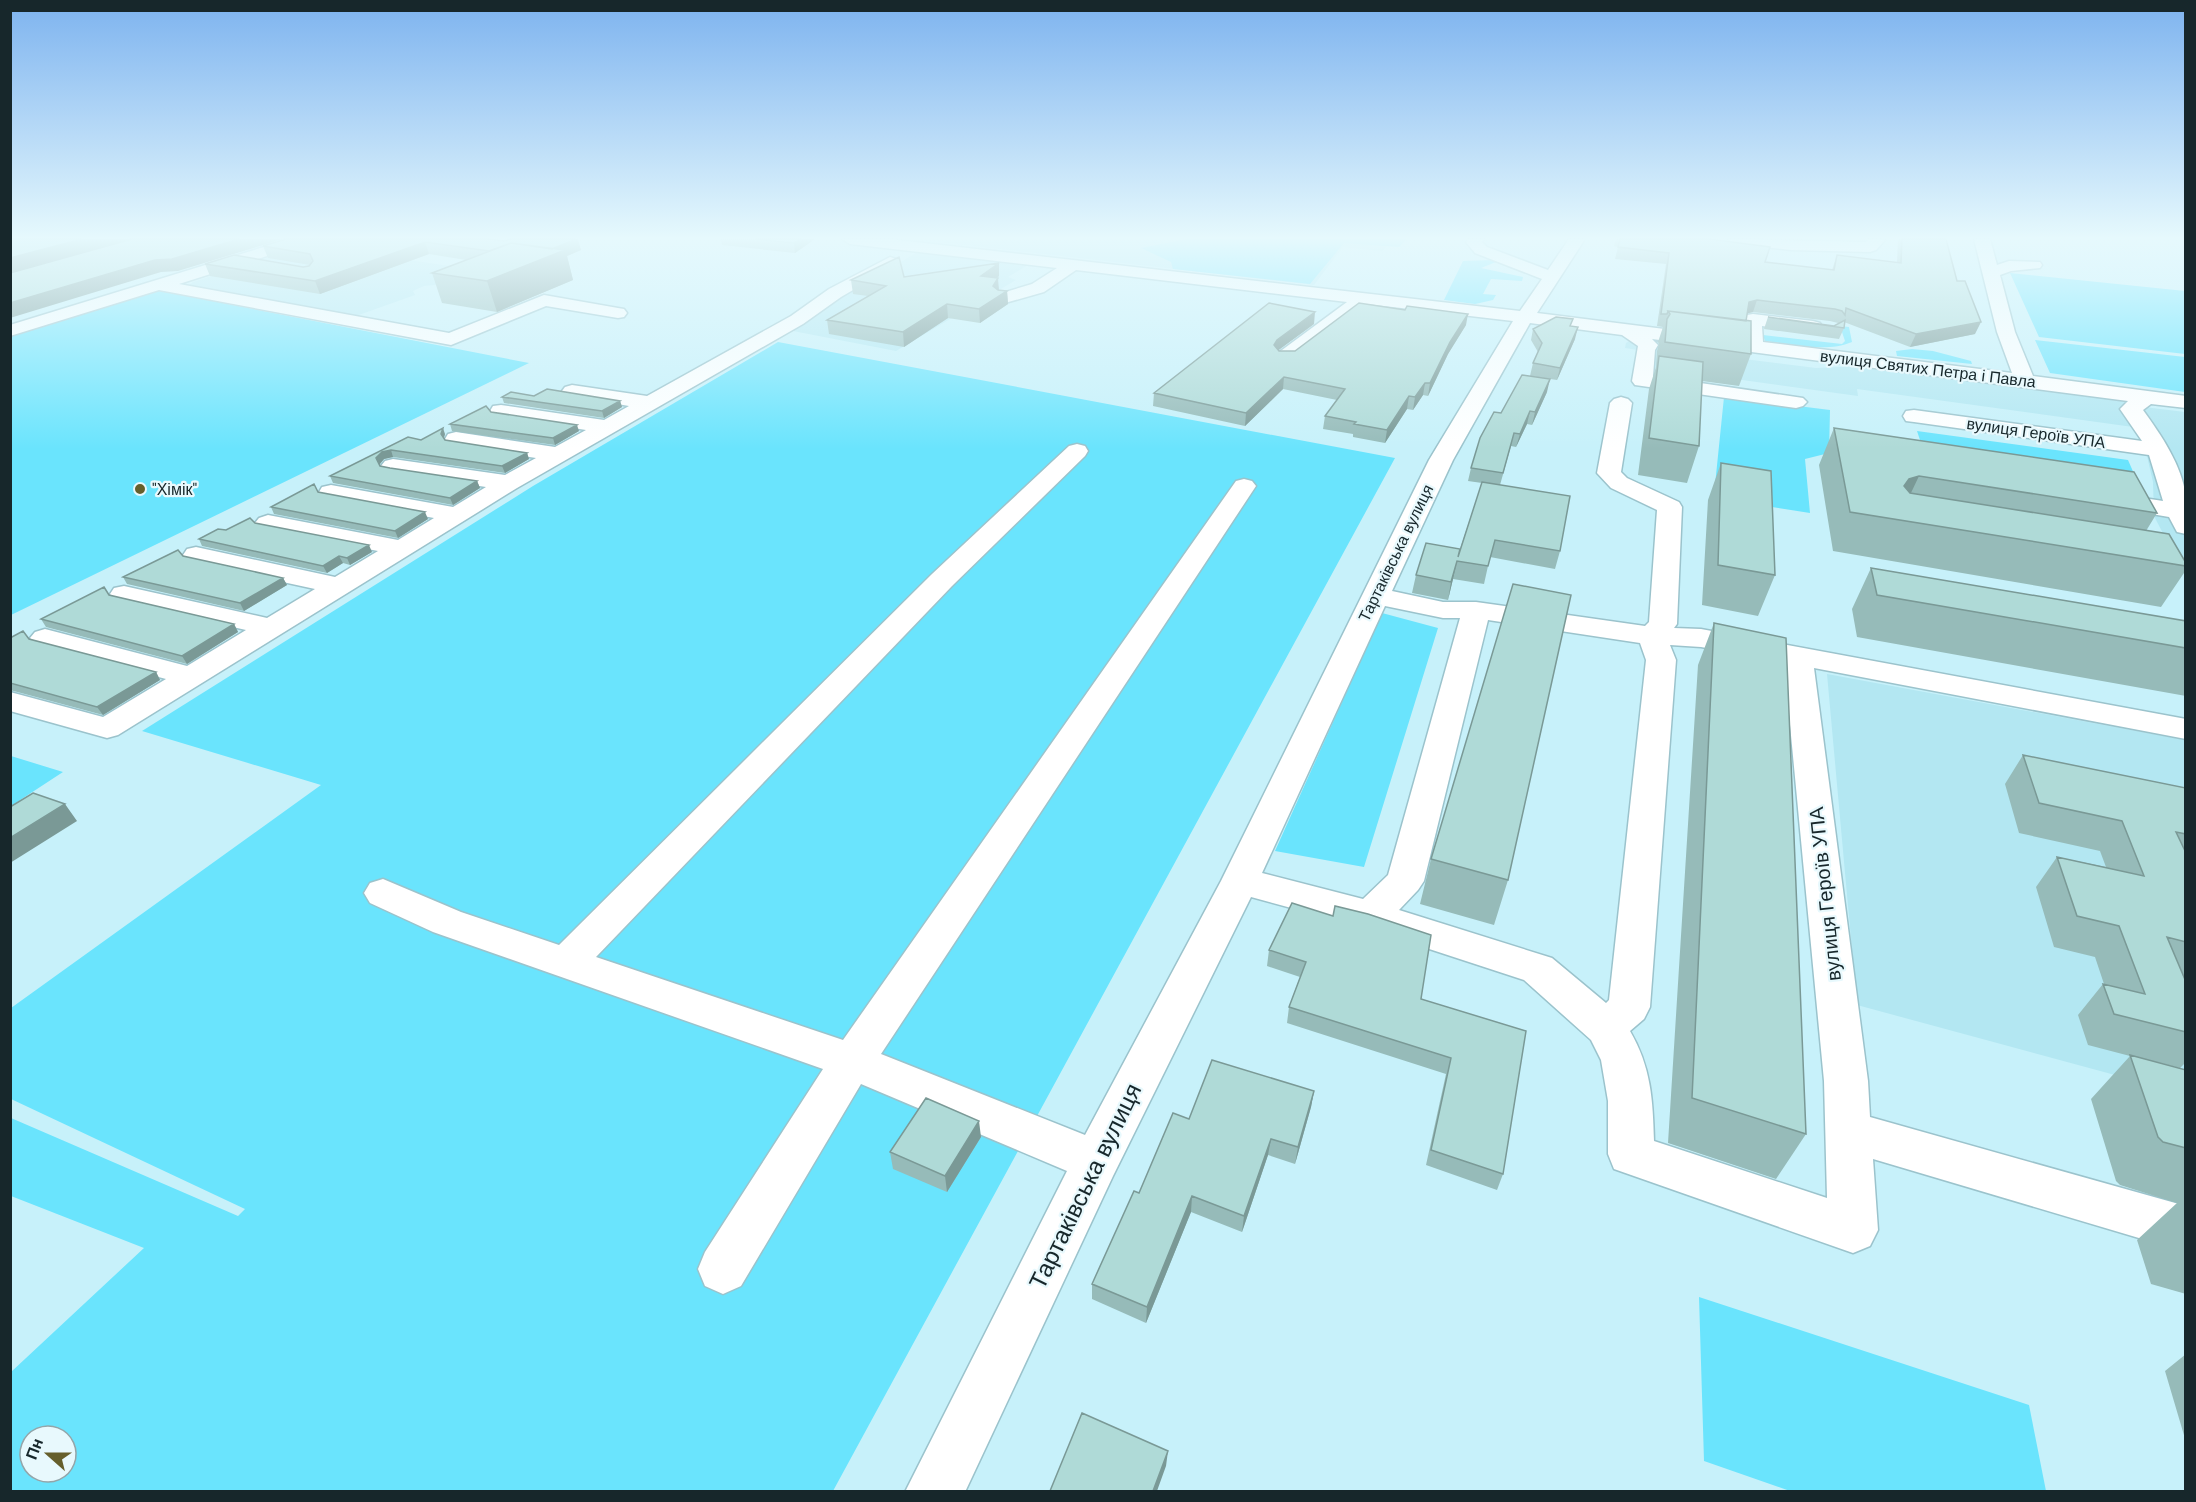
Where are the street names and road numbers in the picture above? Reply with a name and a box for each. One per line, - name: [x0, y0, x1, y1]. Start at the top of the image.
- street label: вулиця Святих Петра і Павла: [1819, 345, 2037, 393]
- street label: вулиця Героїв УПА: [1965, 413, 2107, 453]
- street label: Тартаківська вулиця: [1354, 481, 1438, 625]
- street label: вулиця Героїв УПА: [1803, 805, 1847, 982]
- street label: Тартаківська вулиця: [1022, 1078, 1148, 1294]

